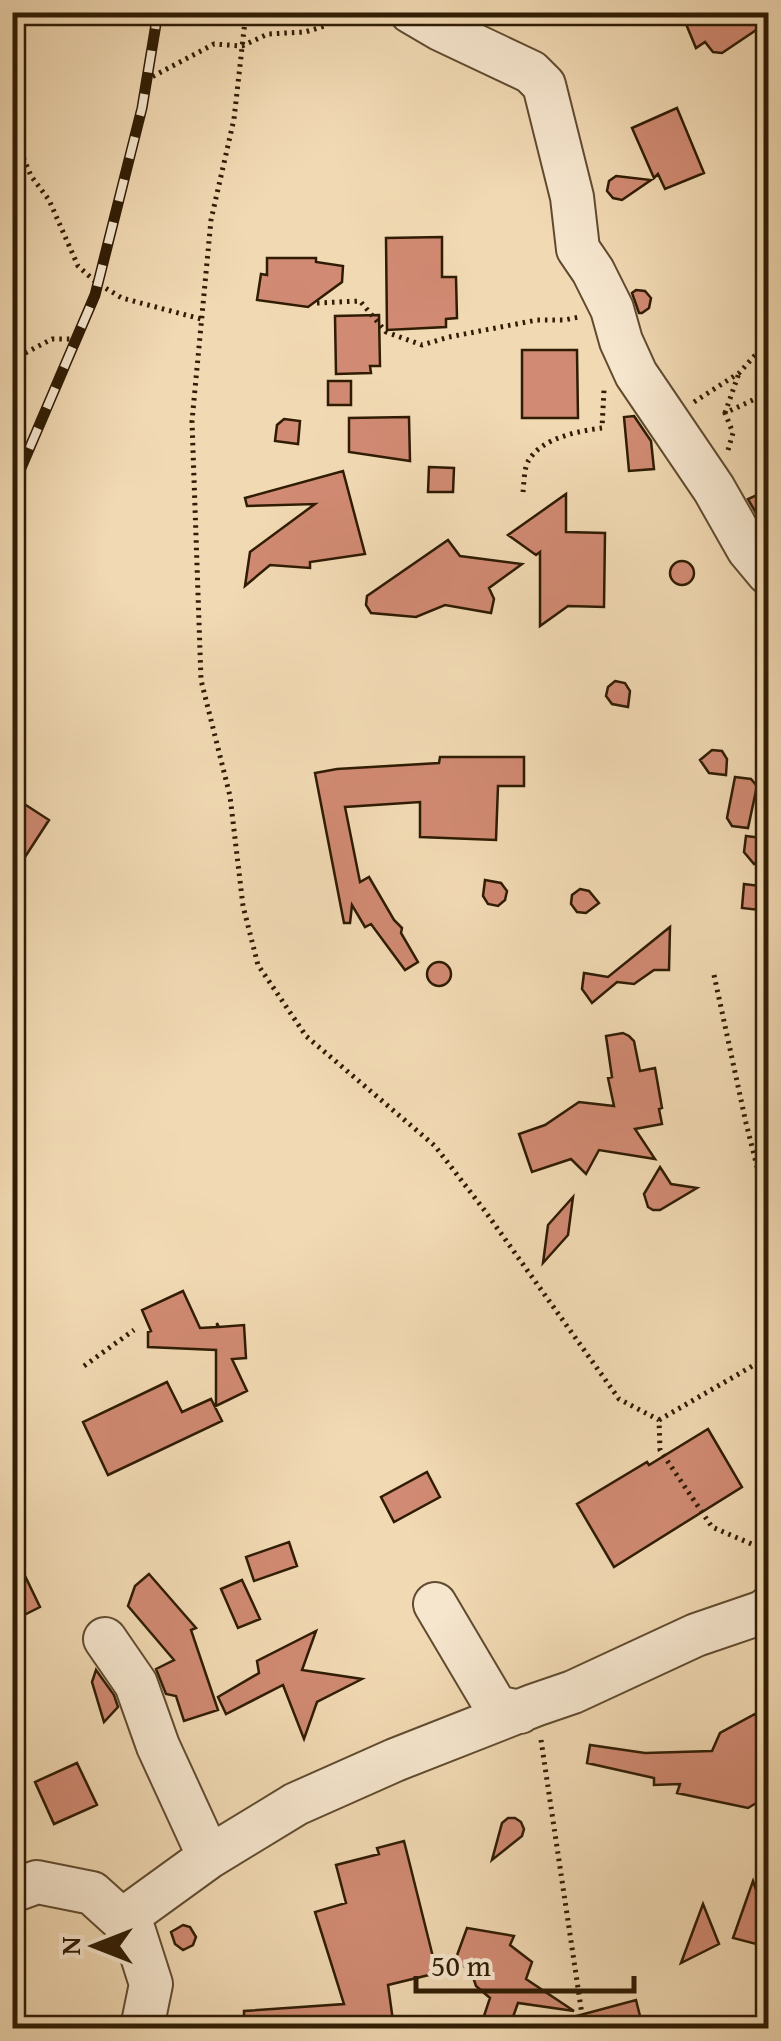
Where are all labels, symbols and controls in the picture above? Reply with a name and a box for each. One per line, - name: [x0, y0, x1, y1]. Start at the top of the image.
- north arrow: [45, 1896, 145, 1996]
- scale bar: [416, 1931, 634, 1993]
- text: N: [49, 1936, 90, 1955]
- text: 50 m: [431, 1943, 491, 1987]

